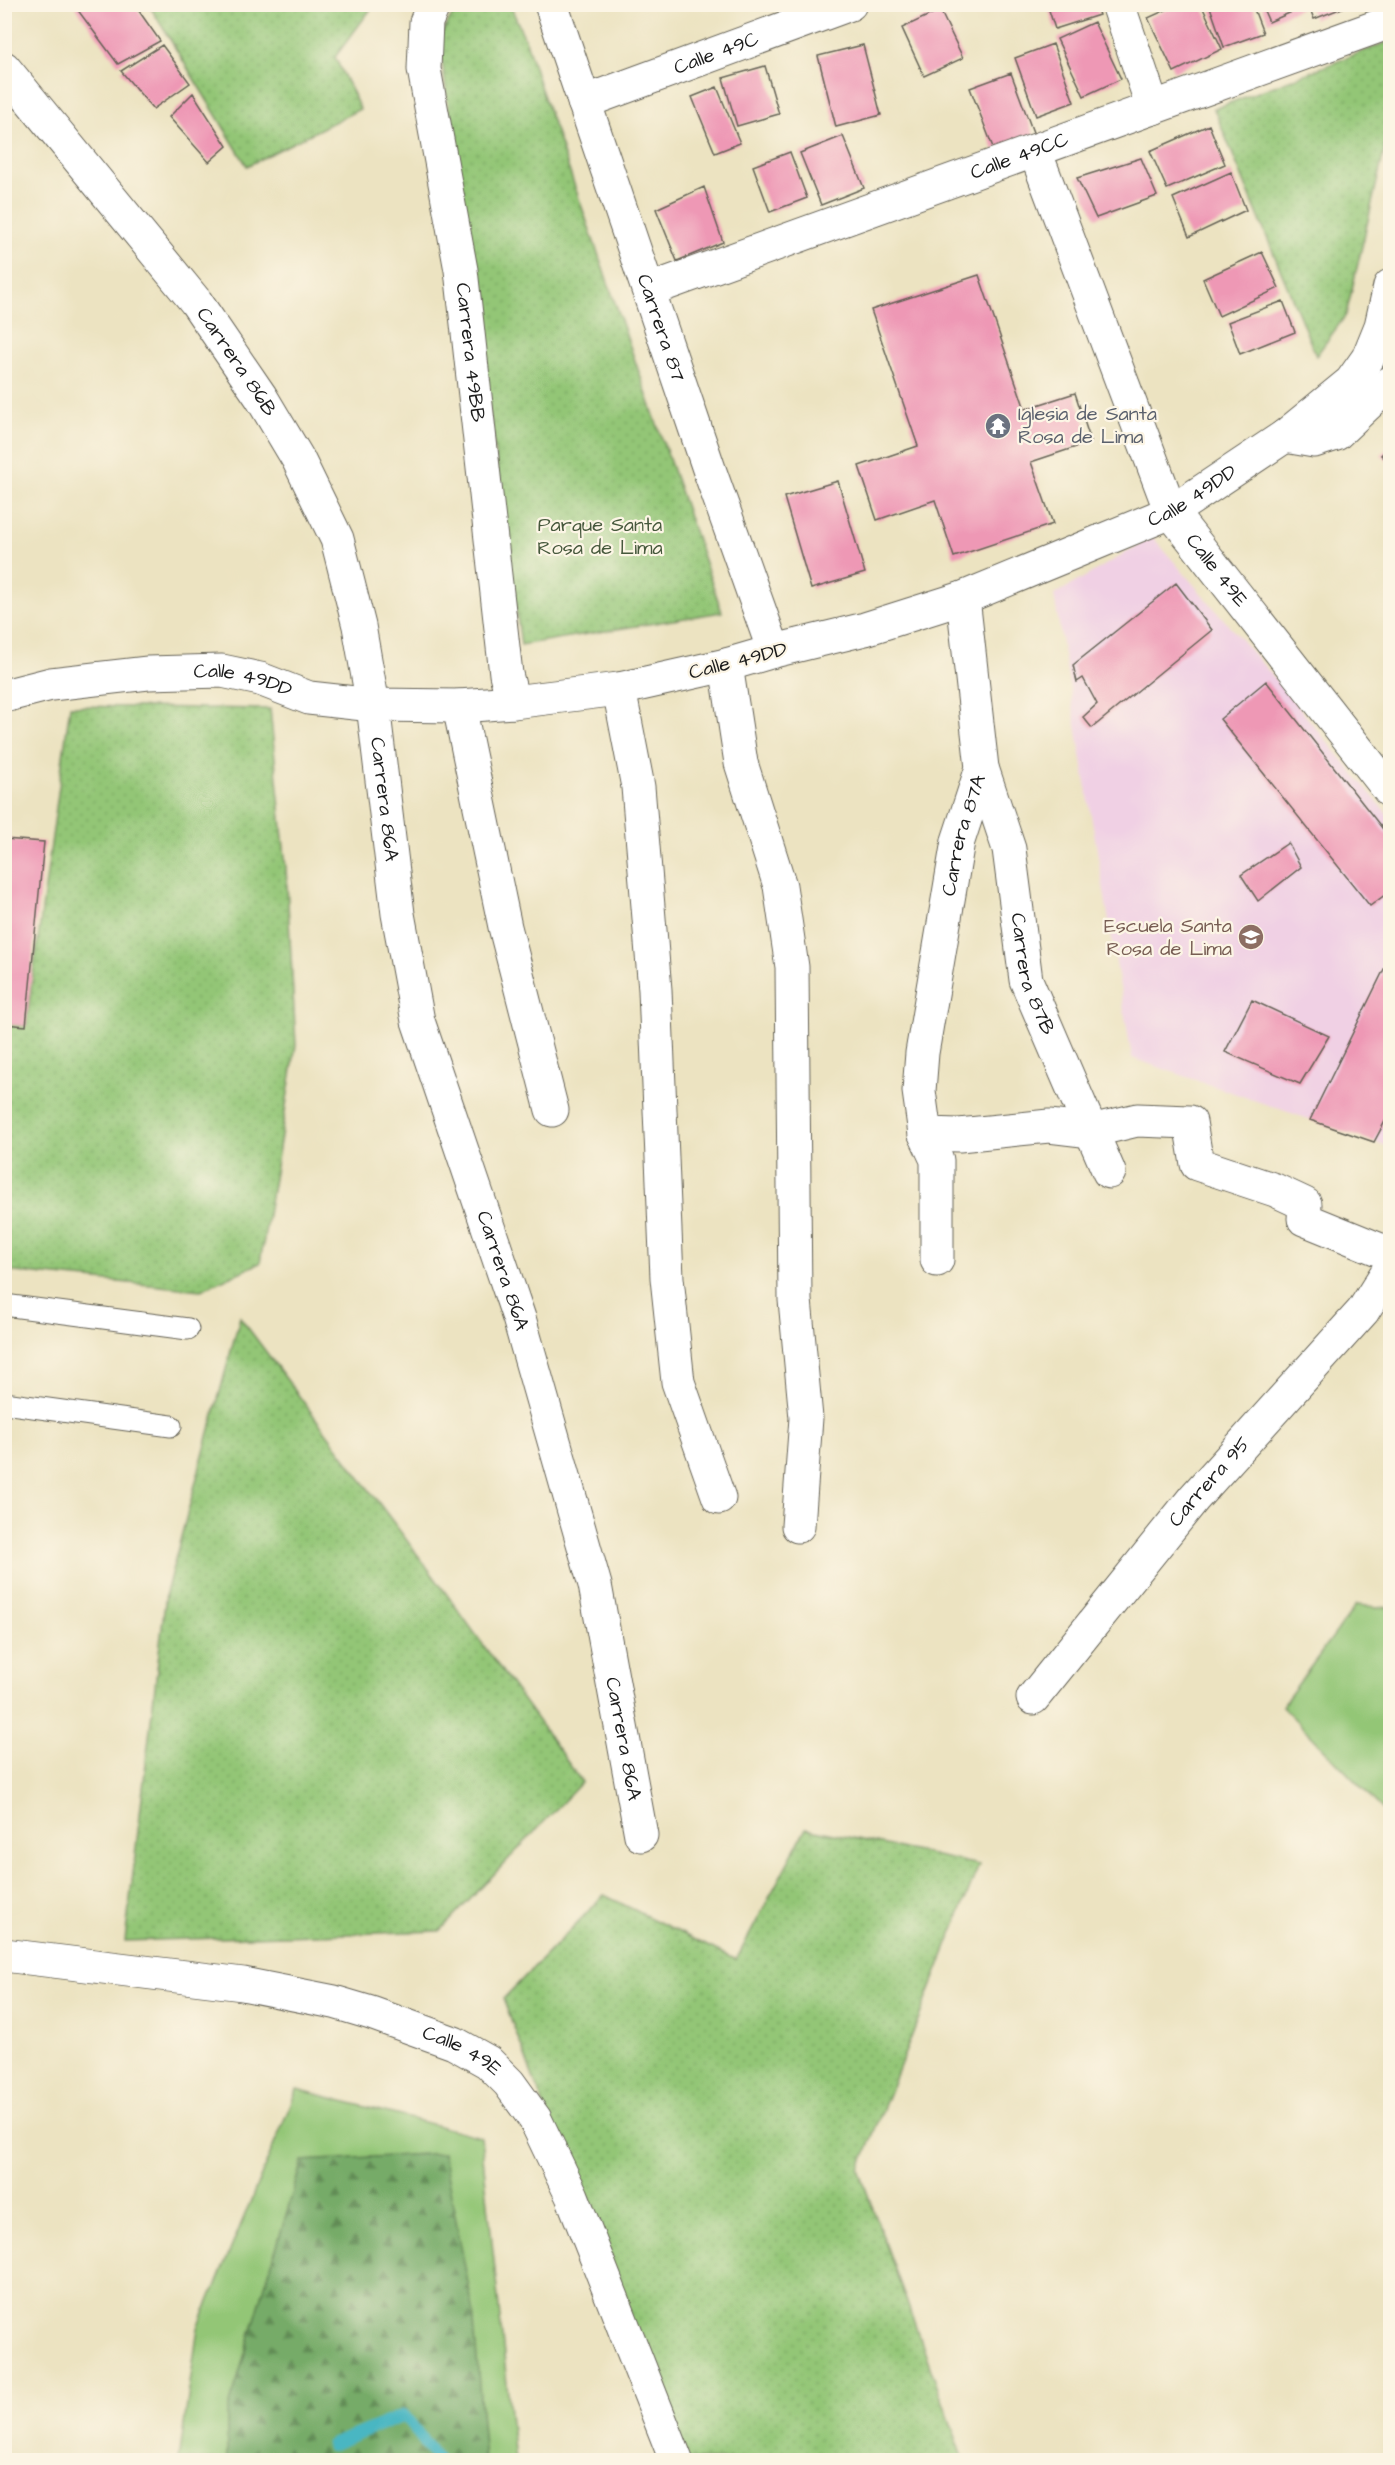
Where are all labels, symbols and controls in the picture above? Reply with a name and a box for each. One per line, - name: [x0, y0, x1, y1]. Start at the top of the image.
- street label: Calle 49C: [670, 25, 763, 82]
- street label: Calle 49CC: [966, 125, 1073, 187]
- street label: Carrera 87: [630, 270, 692, 385]
- street label: Carrera 49BB: [449, 281, 492, 423]
- street label: Carrera 86B: [190, 302, 283, 422]
- place label: Iglesia de Santa Rosa de Lima: [1018, 400, 1157, 451]
- temple icon: Iglesia de Santa Rosa de Lima: [983, 411, 1013, 441]
- street label: Calle 49DD: [1143, 458, 1242, 534]
- park label: Parque Santa Rosa de Lima: [537, 511, 663, 562]
- street label: Calle 49E: [1179, 528, 1255, 613]
- street label: Calle 49DD: [686, 635, 790, 687]
- street label: Calle 49DD: [193, 657, 296, 704]
- street label: Carrera 86A: [363, 736, 406, 863]
- street label: Carrera 87A: [935, 771, 993, 898]
- street label: Carrera 87B: [1003, 911, 1062, 1039]
- place label: Escuela Santa Rosa de Lima: [1104, 912, 1232, 963]
- school or university icon: Escuela Santa Rosa de Lima: [1236, 922, 1266, 952]
- street label: Carrera 86A: [470, 1207, 536, 1334]
- street label: Carrera 95: [1162, 1431, 1257, 1533]
- street label: Carrera 86A: [598, 1675, 648, 1803]
- street label: Calle 49E: [419, 2019, 509, 2083]

